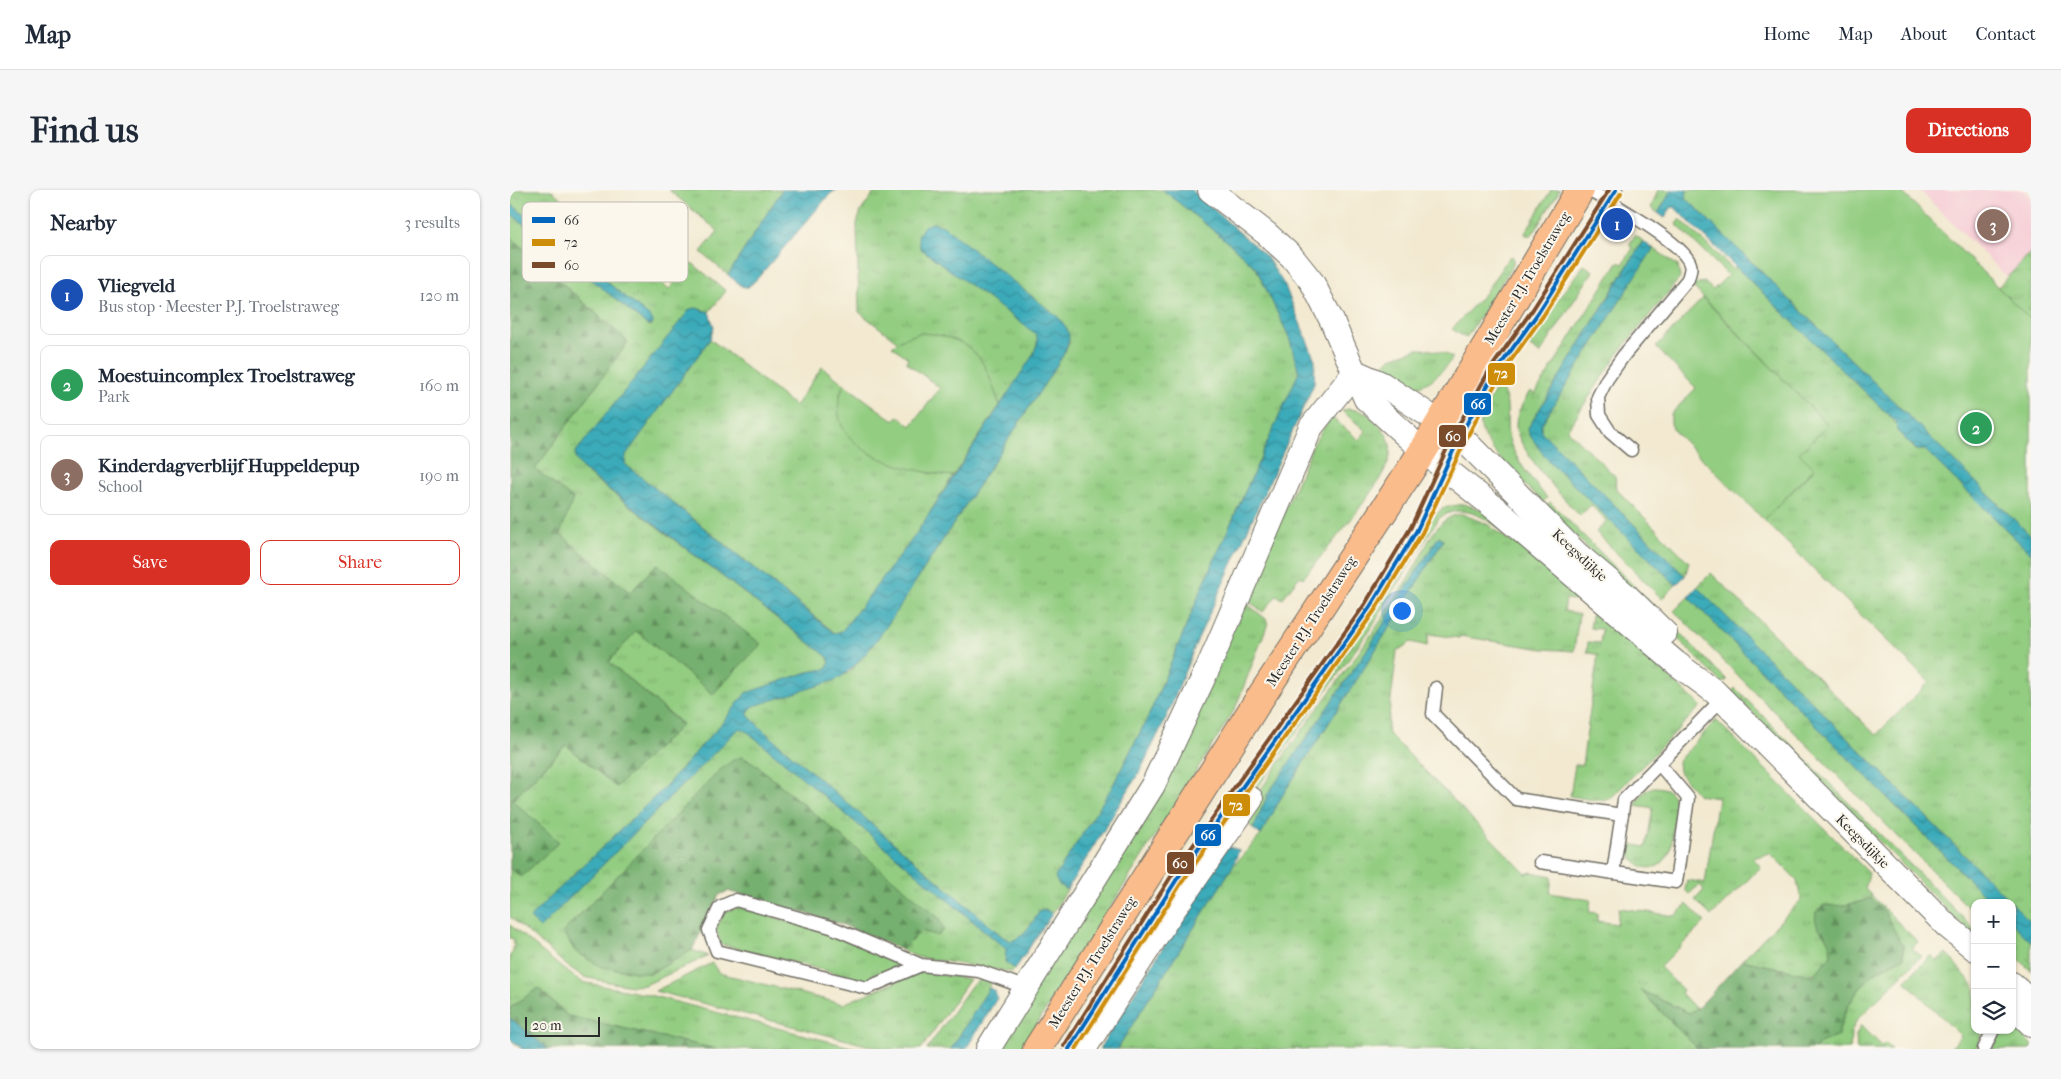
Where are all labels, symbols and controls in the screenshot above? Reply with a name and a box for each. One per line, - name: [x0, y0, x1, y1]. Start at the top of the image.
- text: Map: [25, 21, 71, 49]
- text: Home: [1763, 24, 1810, 45]
- text: Map: [1838, 24, 1873, 45]
- text: About: [1901, 24, 1947, 45]
- text: Contact: [1975, 24, 2036, 45]
- button: Directions: [1906, 108, 2031, 153]
- text: Find us: [30, 110, 139, 151]
- legend: [522, 202, 688, 282]
- pin: 1: [1601, 205, 1633, 243]
- pin: 3: [1977, 206, 2009, 244]
- street label: Meester P.J. Troelstraweg: [1481, 208, 1574, 348]
- text: Nearby: [50, 211, 116, 235]
- text: 66: [564, 212, 580, 229]
- text: 3 results: [404, 213, 460, 232]
- text: 72: [564, 234, 578, 251]
- text: 60: [564, 257, 579, 274]
- text: Vliegveld: [98, 275, 175, 297]
- text: 1: [64, 286, 70, 305]
- text: 120 m: [420, 286, 459, 305]
- text: Bus stop · Meester P.J. Troelstraweg: [98, 297, 339, 316]
- line badge: 72: [1487, 362, 1516, 386]
- text: Moestuincomplex Troelstraweg: [98, 365, 355, 387]
- text: 72: [1493, 365, 1508, 382]
- text: 2: [63, 376, 71, 395]
- text: 160 m: [419, 376, 459, 395]
- text: Park: [98, 387, 130, 406]
- line badge: 66: [1463, 392, 1492, 416]
- text: 66: [1470, 396, 1486, 413]
- pin: 2: [1960, 409, 1992, 447]
- line badge: 60: [1438, 424, 1467, 448]
- text: 60: [1445, 428, 1461, 445]
- text: Kinderdagverblijf Huppeldepup: [98, 455, 359, 477]
- text: 3: [64, 466, 70, 485]
- text: 190 m: [419, 466, 459, 485]
- text: School: [98, 477, 143, 496]
- street label: Keegsdijkje: [1548, 525, 1611, 585]
- button: Save: [50, 540, 250, 585]
- button: Share: [260, 540, 460, 585]
- street label: Meester P.J. Troelstraweg: [1263, 552, 1360, 690]
- your location: [1389, 598, 1415, 624]
- line badge: 72: [1222, 793, 1251, 817]
- text: 72: [1228, 797, 1243, 814]
- street label: Keegsdijkje: [1832, 811, 1893, 872]
- line badge: 66: [1194, 823, 1222, 847]
- text: 66: [1200, 827, 1216, 844]
- line badge: 60: [1166, 851, 1195, 875]
- text: 60: [1172, 855, 1188, 872]
- street label: Meester P.J. Troelstraweg: [1045, 893, 1140, 1031]
- map controls: [1971, 899, 2016, 1034]
- button: +: [1971, 899, 2016, 944]
- button: −: [1971, 944, 2016, 989]
- button: layers: [1971, 989, 2016, 1034]
- scale bar: [525, 1014, 600, 1037]
- text: 20 m: [532, 1017, 562, 1034]

